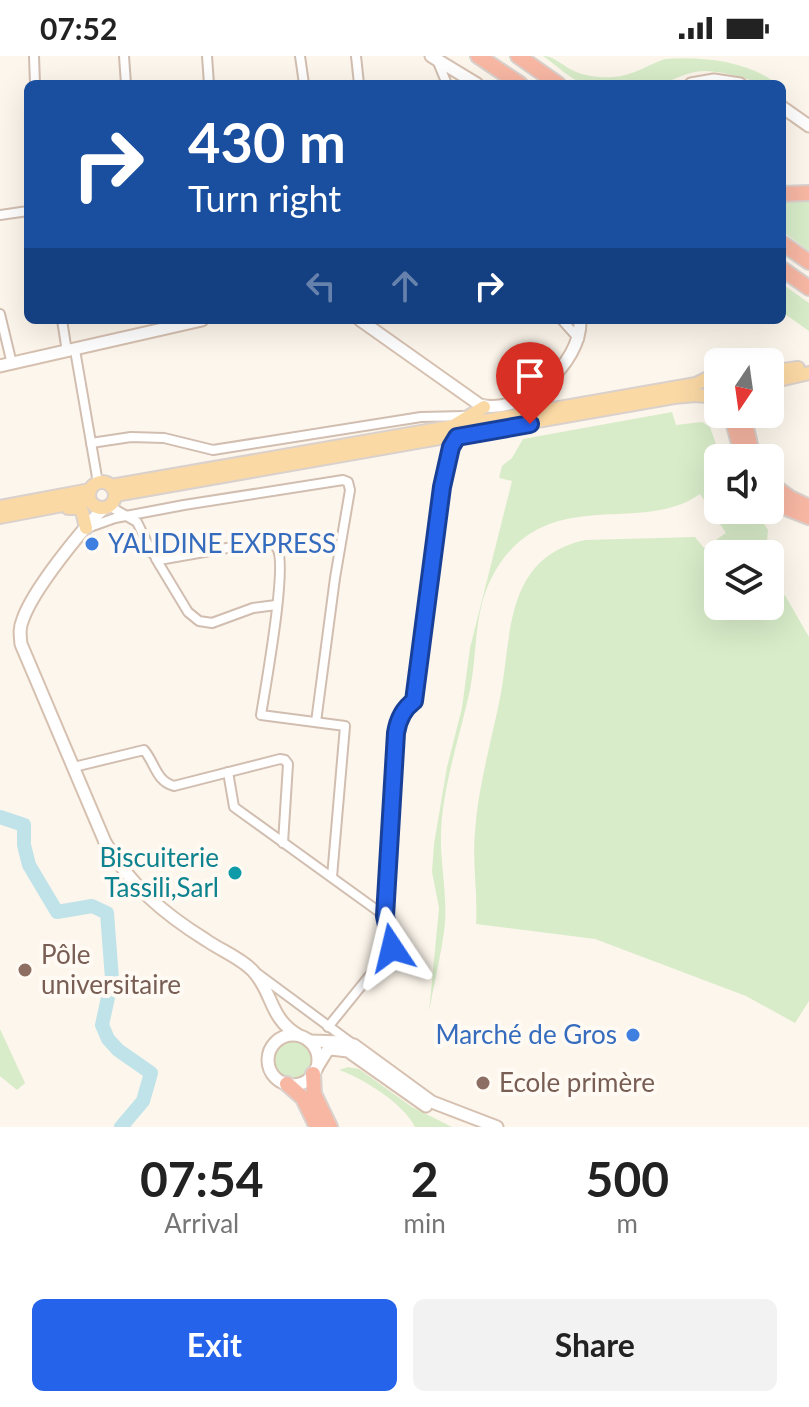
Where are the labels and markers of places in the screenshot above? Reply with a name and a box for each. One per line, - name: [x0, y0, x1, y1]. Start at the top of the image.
- pin: [496, 342, 564, 424]
- place label: YALIDINE EXPRESS: [108, 527, 336, 559]
- marker: YALIDINE EXPRESS: [83, 535, 101, 553]
- place label: Biscuiterie Tassili,Sarl: [99, 841, 219, 903]
- marker: Biscuiterie Tassili,Sarl: [226, 864, 244, 882]
- place label: Pôle universitaire: [41, 938, 181, 1000]
- marker: Pôle universitaire: [16, 961, 34, 979]
- place label: Marché de Gros: [435, 1018, 617, 1050]
- marker: Marché de Gros: [624, 1026, 642, 1044]
- place label: Ecole primère: [499, 1066, 655, 1098]
- marker: Ecole primère: [474, 1074, 492, 1092]

